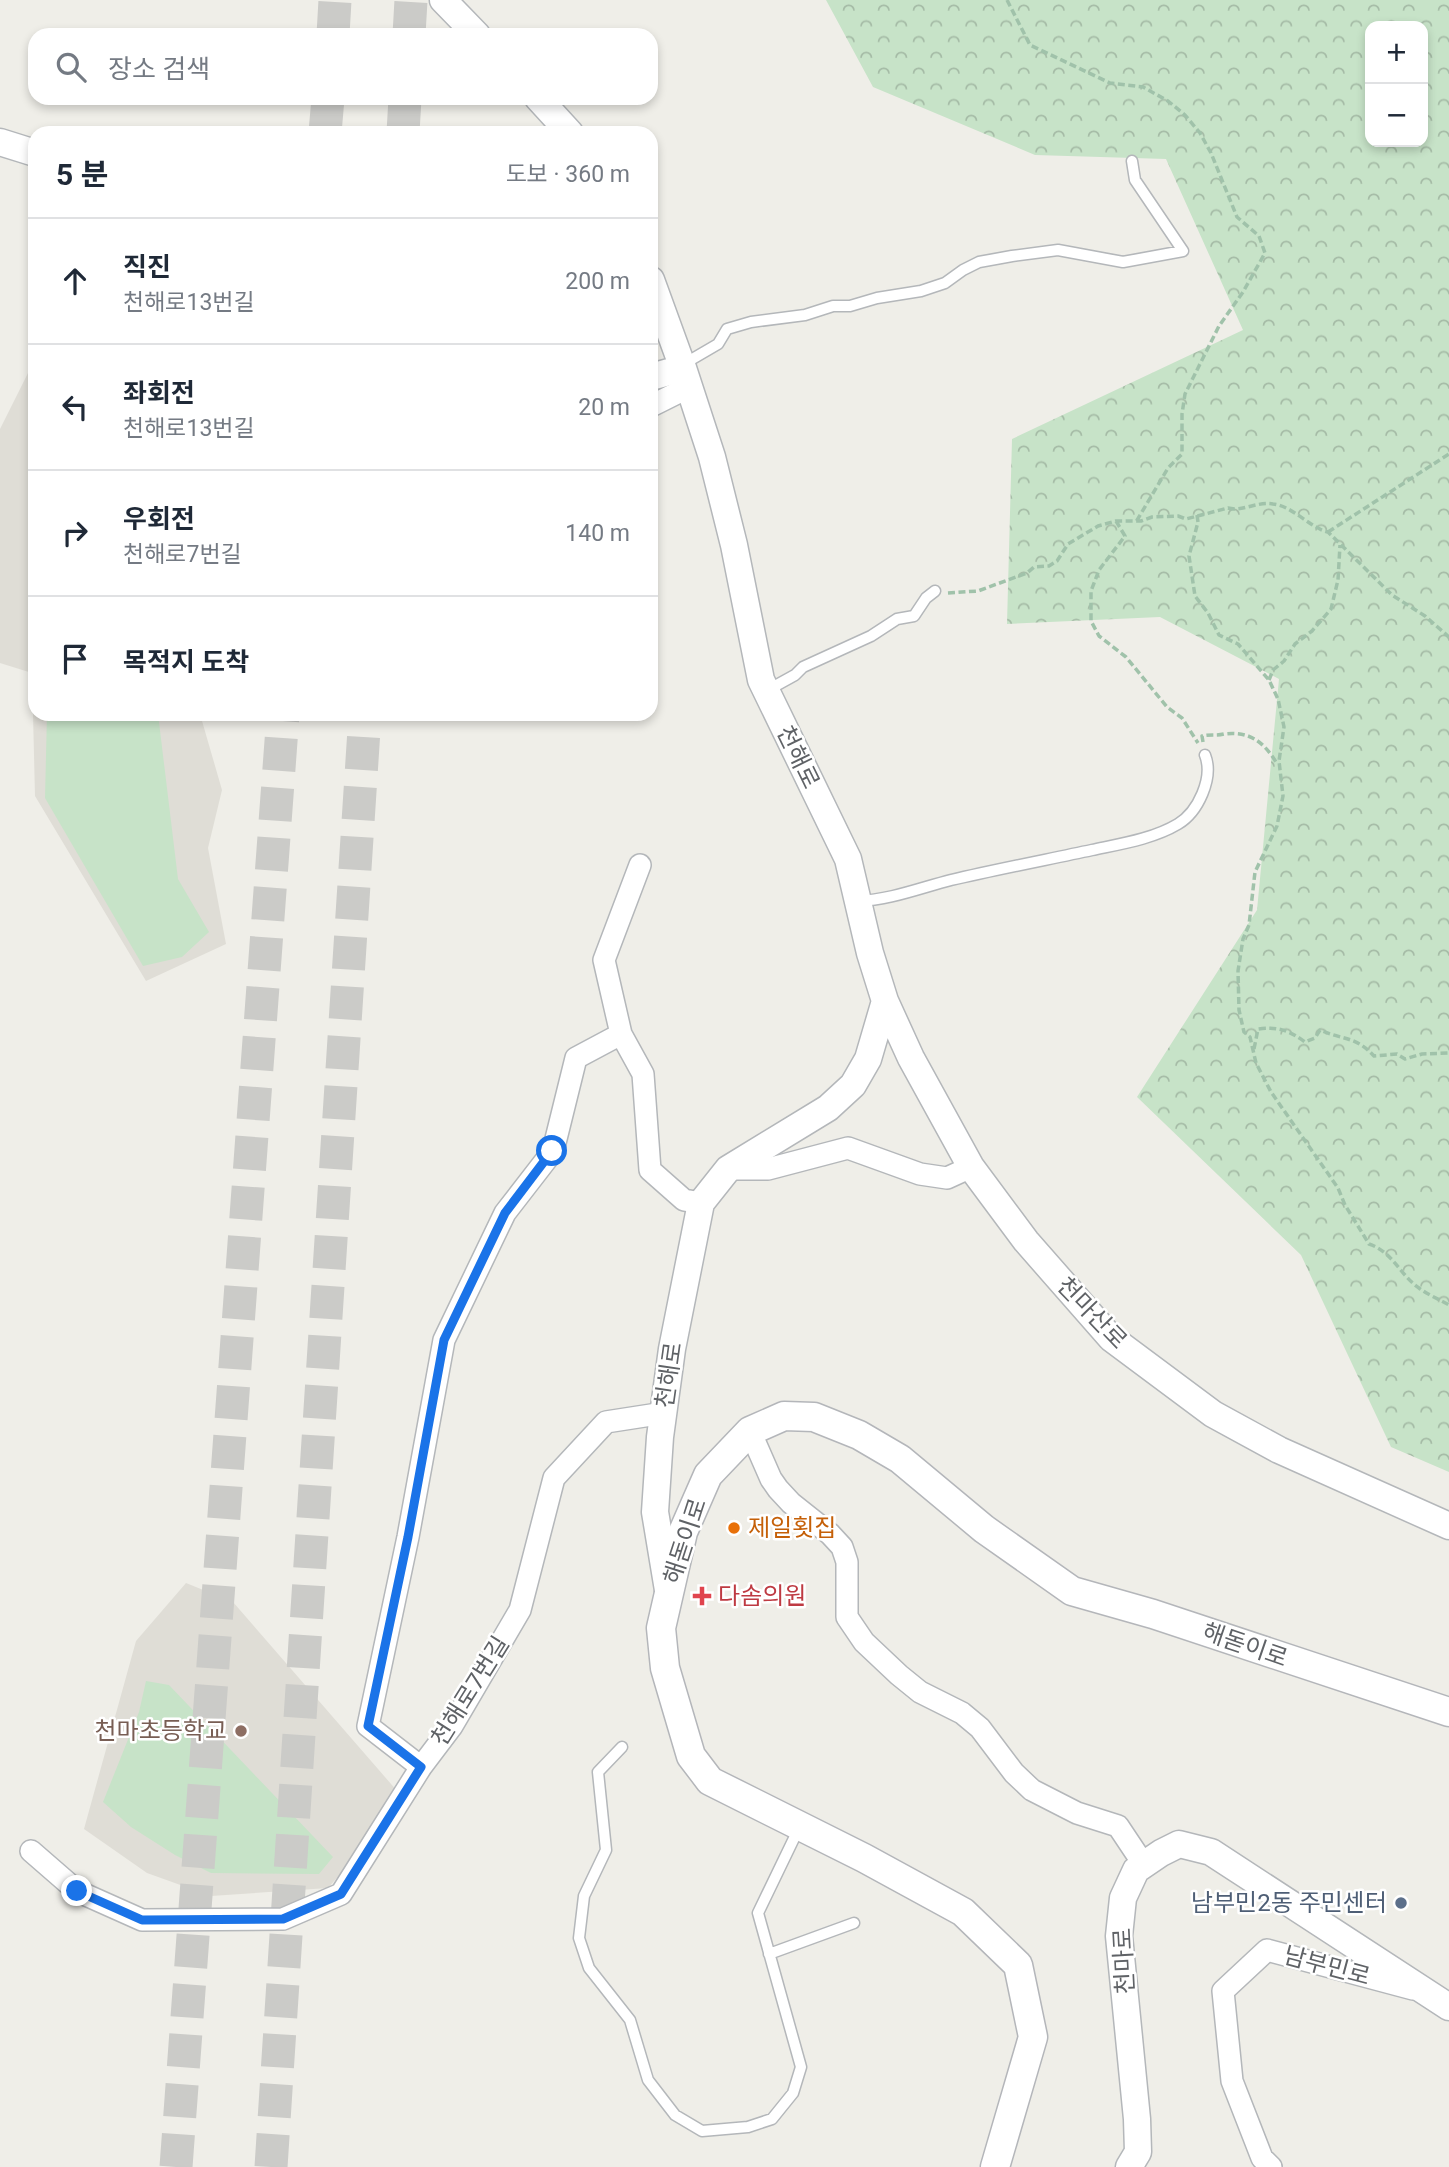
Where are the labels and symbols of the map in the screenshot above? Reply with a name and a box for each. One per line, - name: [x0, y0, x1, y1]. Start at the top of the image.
- street label: 천해로: [771, 721, 825, 793]
- route start: [536, 1135, 567, 1166]
- street label: 천마산로: [1051, 1272, 1133, 1354]
- street label: 천해로: [651, 1340, 687, 1410]
- street label: 해돋이로: [658, 1495, 712, 1587]
- place label: 제일횟집: [748, 1514, 836, 1542]
- marker: 제일횟집: [726, 1520, 742, 1536]
- place label: 다솜의원: [718, 1582, 806, 1610]
- marker: 다솜의원: [692, 1586, 712, 1606]
- street label: 해돋이로: [1199, 1617, 1291, 1673]
- street label: 천해로7번길: [425, 1631, 515, 1751]
- place label: 천마초등학교: [95, 1717, 227, 1745]
- marker: 천마초등학교: [233, 1723, 249, 1739]
- route end: [61, 1875, 92, 1906]
- place label: 남부민2동 주민센터: [1191, 1889, 1387, 1917]
- marker: 남부민2동 주민센터: [1393, 1895, 1409, 1911]
- street label: 천마로: [1108, 1927, 1140, 1995]
- street label: 남부민로: [1281, 1941, 1373, 1991]

